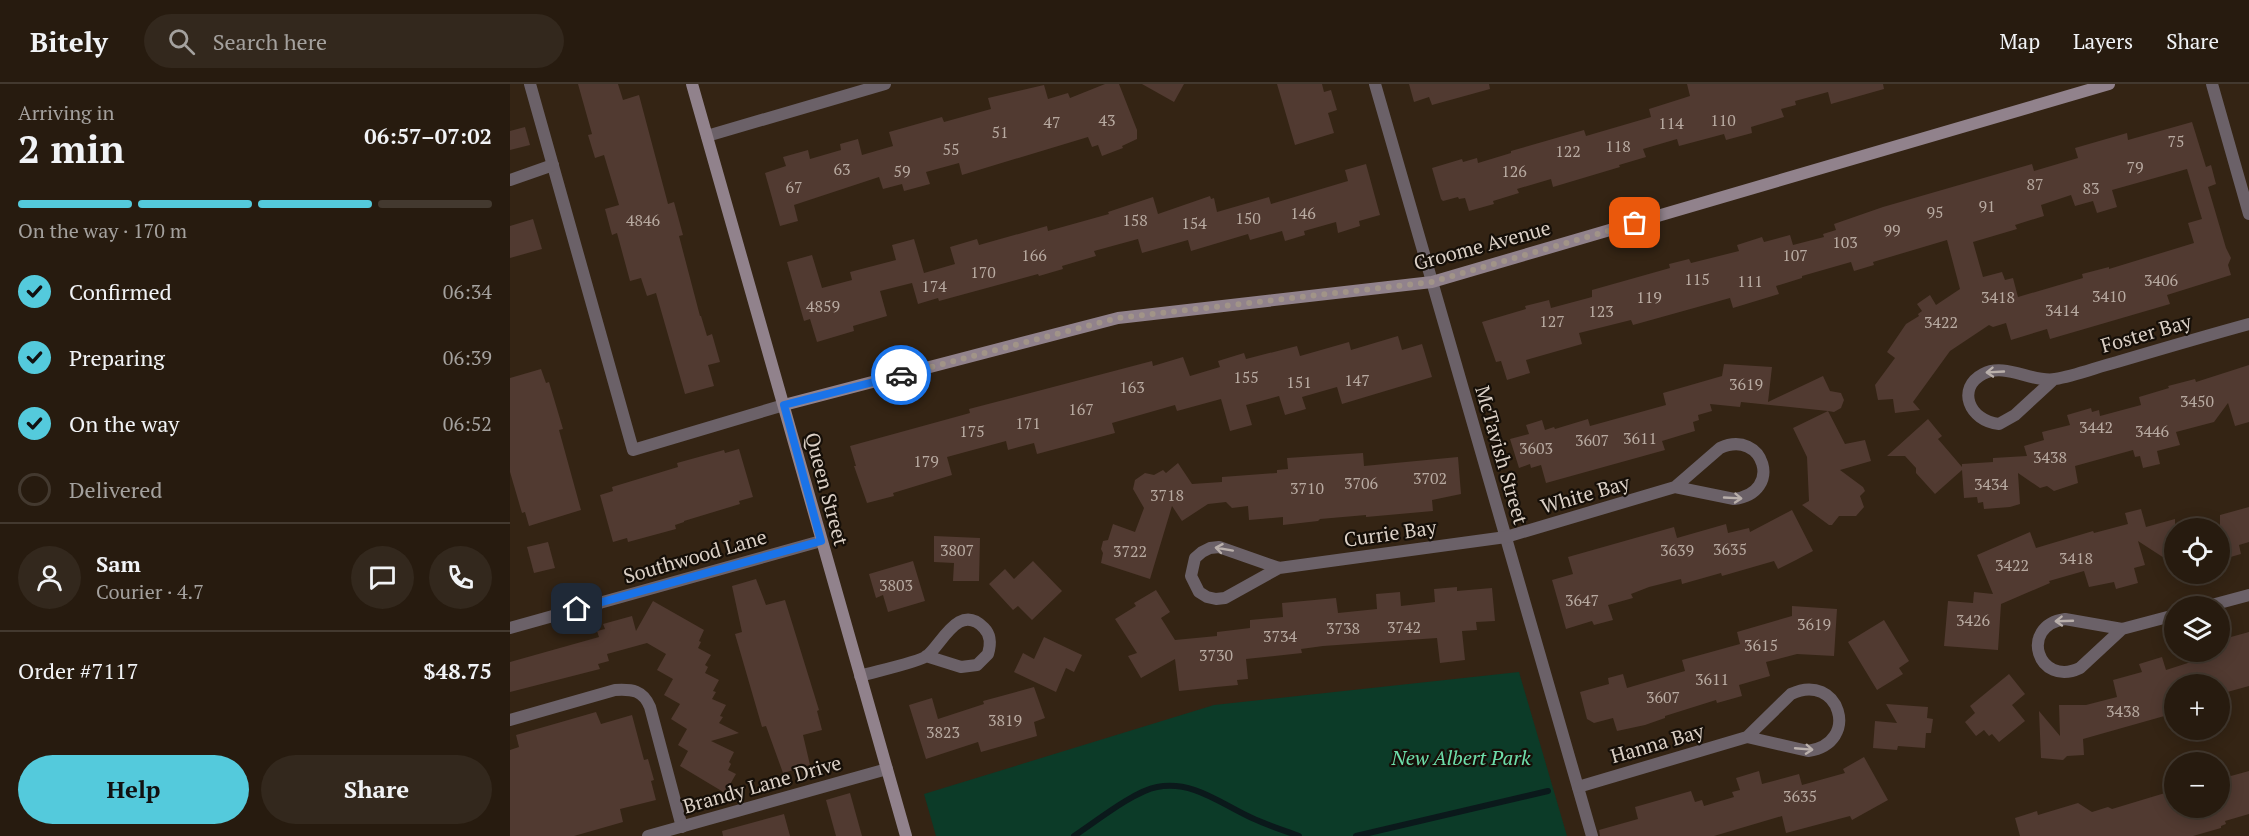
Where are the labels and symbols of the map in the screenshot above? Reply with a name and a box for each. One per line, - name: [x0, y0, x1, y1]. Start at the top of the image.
- house number: 43: [1098, 109, 1116, 131]
- house number: 110: [1710, 109, 1736, 131]
- house number: 47: [1043, 111, 1061, 133]
- house number: 114: [1658, 112, 1684, 134]
- house number: 51: [991, 121, 1009, 143]
- house number: 75: [2167, 130, 2185, 152]
- house number: 118: [1605, 135, 1631, 157]
- house number: 55: [942, 138, 960, 160]
- house number: 122: [1555, 140, 1581, 162]
- house number: 79: [2126, 156, 2144, 178]
- house number: 63: [833, 158, 851, 180]
- house number: 59: [893, 160, 911, 182]
- house number: 126: [1501, 160, 1527, 182]
- house number: 87: [2026, 173, 2044, 195]
- house number: 67: [785, 176, 803, 198]
- house number: 83: [2082, 177, 2100, 199]
- house number: 91: [1978, 195, 1996, 217]
- pin: [1609, 197, 1660, 248]
- house number: 95: [1926, 201, 1944, 223]
- house number: 146: [1290, 202, 1316, 224]
- house number: 150: [1235, 207, 1261, 229]
- house number: 4846: [626, 209, 661, 231]
- house number: 158: [1122, 209, 1148, 231]
- house number: 154: [1181, 212, 1207, 234]
- street label: Groome Avenue: [1410, 214, 1554, 276]
- house number: 99: [1883, 219, 1901, 241]
- house number: 103: [1832, 231, 1858, 253]
- house number: 166: [1021, 244, 1047, 266]
- house number: 107: [1782, 244, 1808, 266]
- house number: 170: [970, 261, 996, 283]
- house number: 115: [1684, 268, 1710, 290]
- house number: 3406: [2144, 269, 2179, 291]
- house number: 111: [1737, 270, 1763, 292]
- house number: 174: [921, 275, 947, 297]
- house number: 3410: [2092, 285, 2126, 307]
- house number: 119: [1636, 286, 1662, 308]
- house number: 3418: [1981, 286, 2015, 308]
- house number: 4859: [806, 295, 840, 317]
- house number: 3414: [2045, 299, 2080, 321]
- house number: 123: [1588, 300, 1614, 322]
- street label: Foster Bay: [2098, 307, 2195, 359]
- house number: 127: [1539, 310, 1565, 332]
- house number: 3422: [1924, 311, 1958, 333]
- courier: [871, 345, 931, 405]
- house number: 155: [1233, 366, 1259, 388]
- one-way arrow: [1986, 367, 2006, 378]
- house number: 147: [1344, 369, 1370, 391]
- house number: 151: [1286, 371, 1312, 393]
- house number: 3619: [1729, 373, 1763, 395]
- house number: 163: [1119, 376, 1145, 398]
- street label: McTavish Street: [1469, 382, 1535, 528]
- house number: 3450: [2180, 390, 2214, 412]
- house number: 167: [1068, 398, 1094, 420]
- house number: 171: [1015, 412, 1041, 434]
- house number: 3442: [2079, 416, 2113, 438]
- house number: 175: [959, 420, 985, 442]
- house number: 3446: [2135, 420, 2170, 442]
- house number: 3611: [1623, 427, 1657, 449]
- street label: Queen Street: [799, 429, 855, 549]
- house number: 3607: [1575, 429, 1609, 451]
- house number: 3603: [1519, 437, 1553, 459]
- house number: 3438: [2033, 446, 2067, 468]
- house number: 179: [913, 450, 939, 472]
- house number: 3702: [1413, 467, 1447, 489]
- street label: White Bay: [1537, 468, 1633, 520]
- house number: 3706: [1344, 472, 1379, 494]
- house number: 3434: [1974, 473, 2009, 495]
- house number: 3710: [1290, 477, 1324, 499]
- house number: 3718: [1150, 484, 1184, 506]
- one-way arrow: [1723, 492, 1742, 503]
- street label: Currie Bay: [1342, 513, 1439, 553]
- street label: Southwood Lane: [620, 523, 770, 589]
- house number: 3635: [1713, 538, 1747, 560]
- house number: 3807: [940, 539, 974, 561]
- house number: 3639: [1660, 539, 1694, 561]
- house number: 3722: [1113, 540, 1147, 562]
- one-way arrow: [1215, 543, 1234, 554]
- house number: 3418: [2059, 547, 2093, 569]
- house number: 3422: [1995, 554, 2029, 576]
- house number: 3803: [879, 574, 913, 596]
- pin: [551, 583, 602, 634]
- house number: 3647: [1565, 589, 1599, 611]
- house number: 3426: [1956, 609, 1991, 631]
- house number: 3619: [1797, 613, 1831, 635]
- one-way arrow: [2055, 615, 2074, 626]
- house number: 3742: [1387, 616, 1421, 638]
- house number: 3738: [1326, 617, 1360, 639]
- house number: 3734: [1263, 625, 1298, 647]
- house number: 3615: [1744, 634, 1778, 656]
- house number: 3730: [1199, 644, 1233, 666]
- house number: 3611: [1695, 668, 1729, 690]
- house number: 3607: [1646, 686, 1680, 708]
- house number: 3438: [2106, 700, 2140, 722]
- house number: 3819: [988, 709, 1022, 731]
- street label: Hanna Bay: [1607, 717, 1708, 769]
- house number: 3823: [926, 721, 960, 743]
- park label: New Albert Park: [1390, 744, 1531, 771]
- one-way arrow: [1794, 744, 1813, 755]
- street label: Brandy Lane Drive: [680, 748, 844, 820]
- house number: 3635: [1783, 785, 1817, 807]

